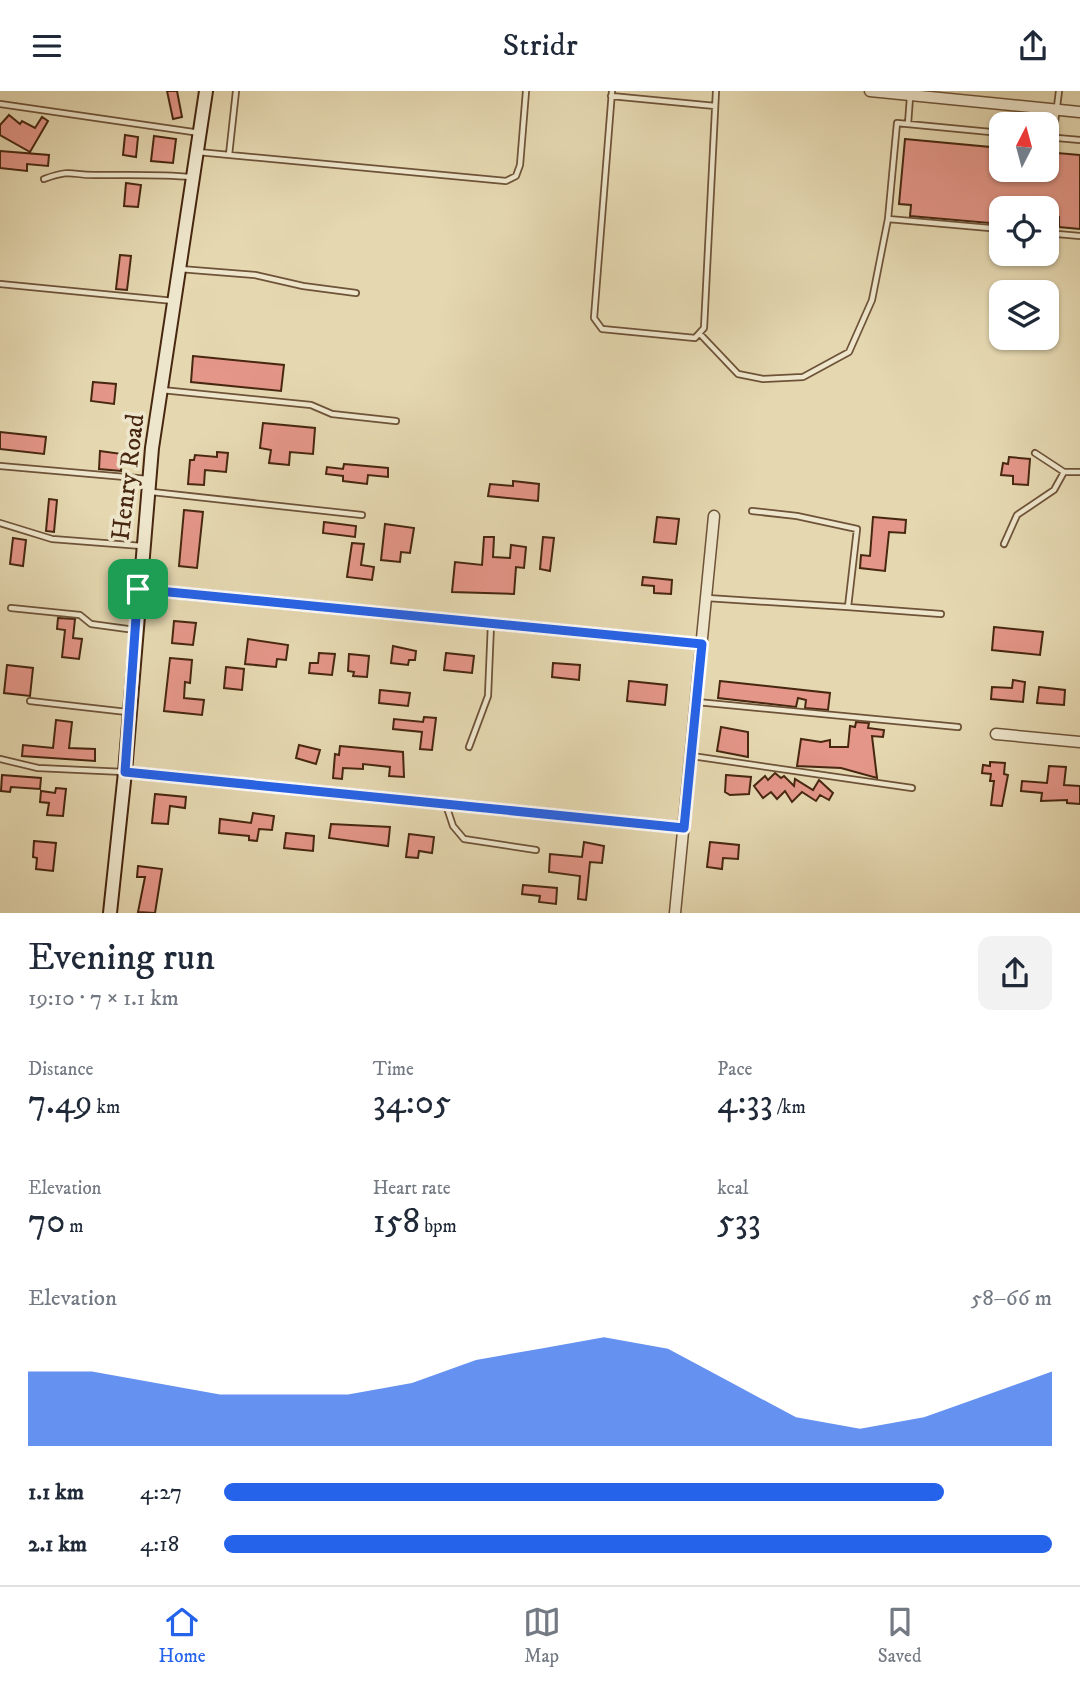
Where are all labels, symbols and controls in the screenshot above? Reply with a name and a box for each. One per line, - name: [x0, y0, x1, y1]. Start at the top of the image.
- text: Stridr: [502, 26, 578, 66]
- icon: menu: [28, 27, 66, 65]
- icon: share: [1014, 27, 1052, 65]
- north arrow: [989, 112, 1059, 182]
- map controls: [989, 112, 1059, 350]
- button: locate: [989, 196, 1059, 266]
- button: layers: [989, 280, 1059, 350]
- street label: Henry Road: [104, 412, 153, 542]
- pin: [108, 559, 168, 619]
- icon: arrive: [119, 570, 157, 608]
- text: Evening run: [28, 934, 215, 982]
- button: share: [978, 936, 1052, 1010]
- text: 19:10 · 7 × 1.1 km: [28, 984, 179, 1013]
- text: Distance: [28, 1058, 93, 1081]
- text: Time: [373, 1058, 414, 1081]
- text: Pace: [717, 1058, 752, 1081]
- text: 7.49: [28, 1081, 93, 1125]
- text: 34:05: [373, 1081, 451, 1125]
- text: 4:33: [717, 1081, 773, 1125]
- text: km: [93, 1096, 120, 1119]
- text: /km: [773, 1096, 806, 1119]
- text: Elevation: [28, 1177, 102, 1200]
- text: Heart rate: [373, 1177, 451, 1200]
- text: kcal: [717, 1177, 749, 1200]
- text: 70: [28, 1200, 65, 1244]
- text: 158: [373, 1200, 420, 1244]
- text: 533: [717, 1200, 761, 1244]
- text: m: [65, 1215, 84, 1238]
- text: bpm: [420, 1215, 457, 1238]
- text: Elevation: [28, 1284, 117, 1313]
- text: 58–66 m: [971, 1284, 1052, 1313]
- text: 1.1 km: [28, 1478, 84, 1507]
- text: 4:27: [140, 1478, 182, 1507]
- text: 2.1 km: [28, 1530, 87, 1559]
- text: 4:18: [140, 1530, 179, 1559]
- tab: Home: [159, 1603, 206, 1668]
- tab: Map: [523, 1603, 561, 1668]
- tab: Saved: [878, 1603, 921, 1668]

